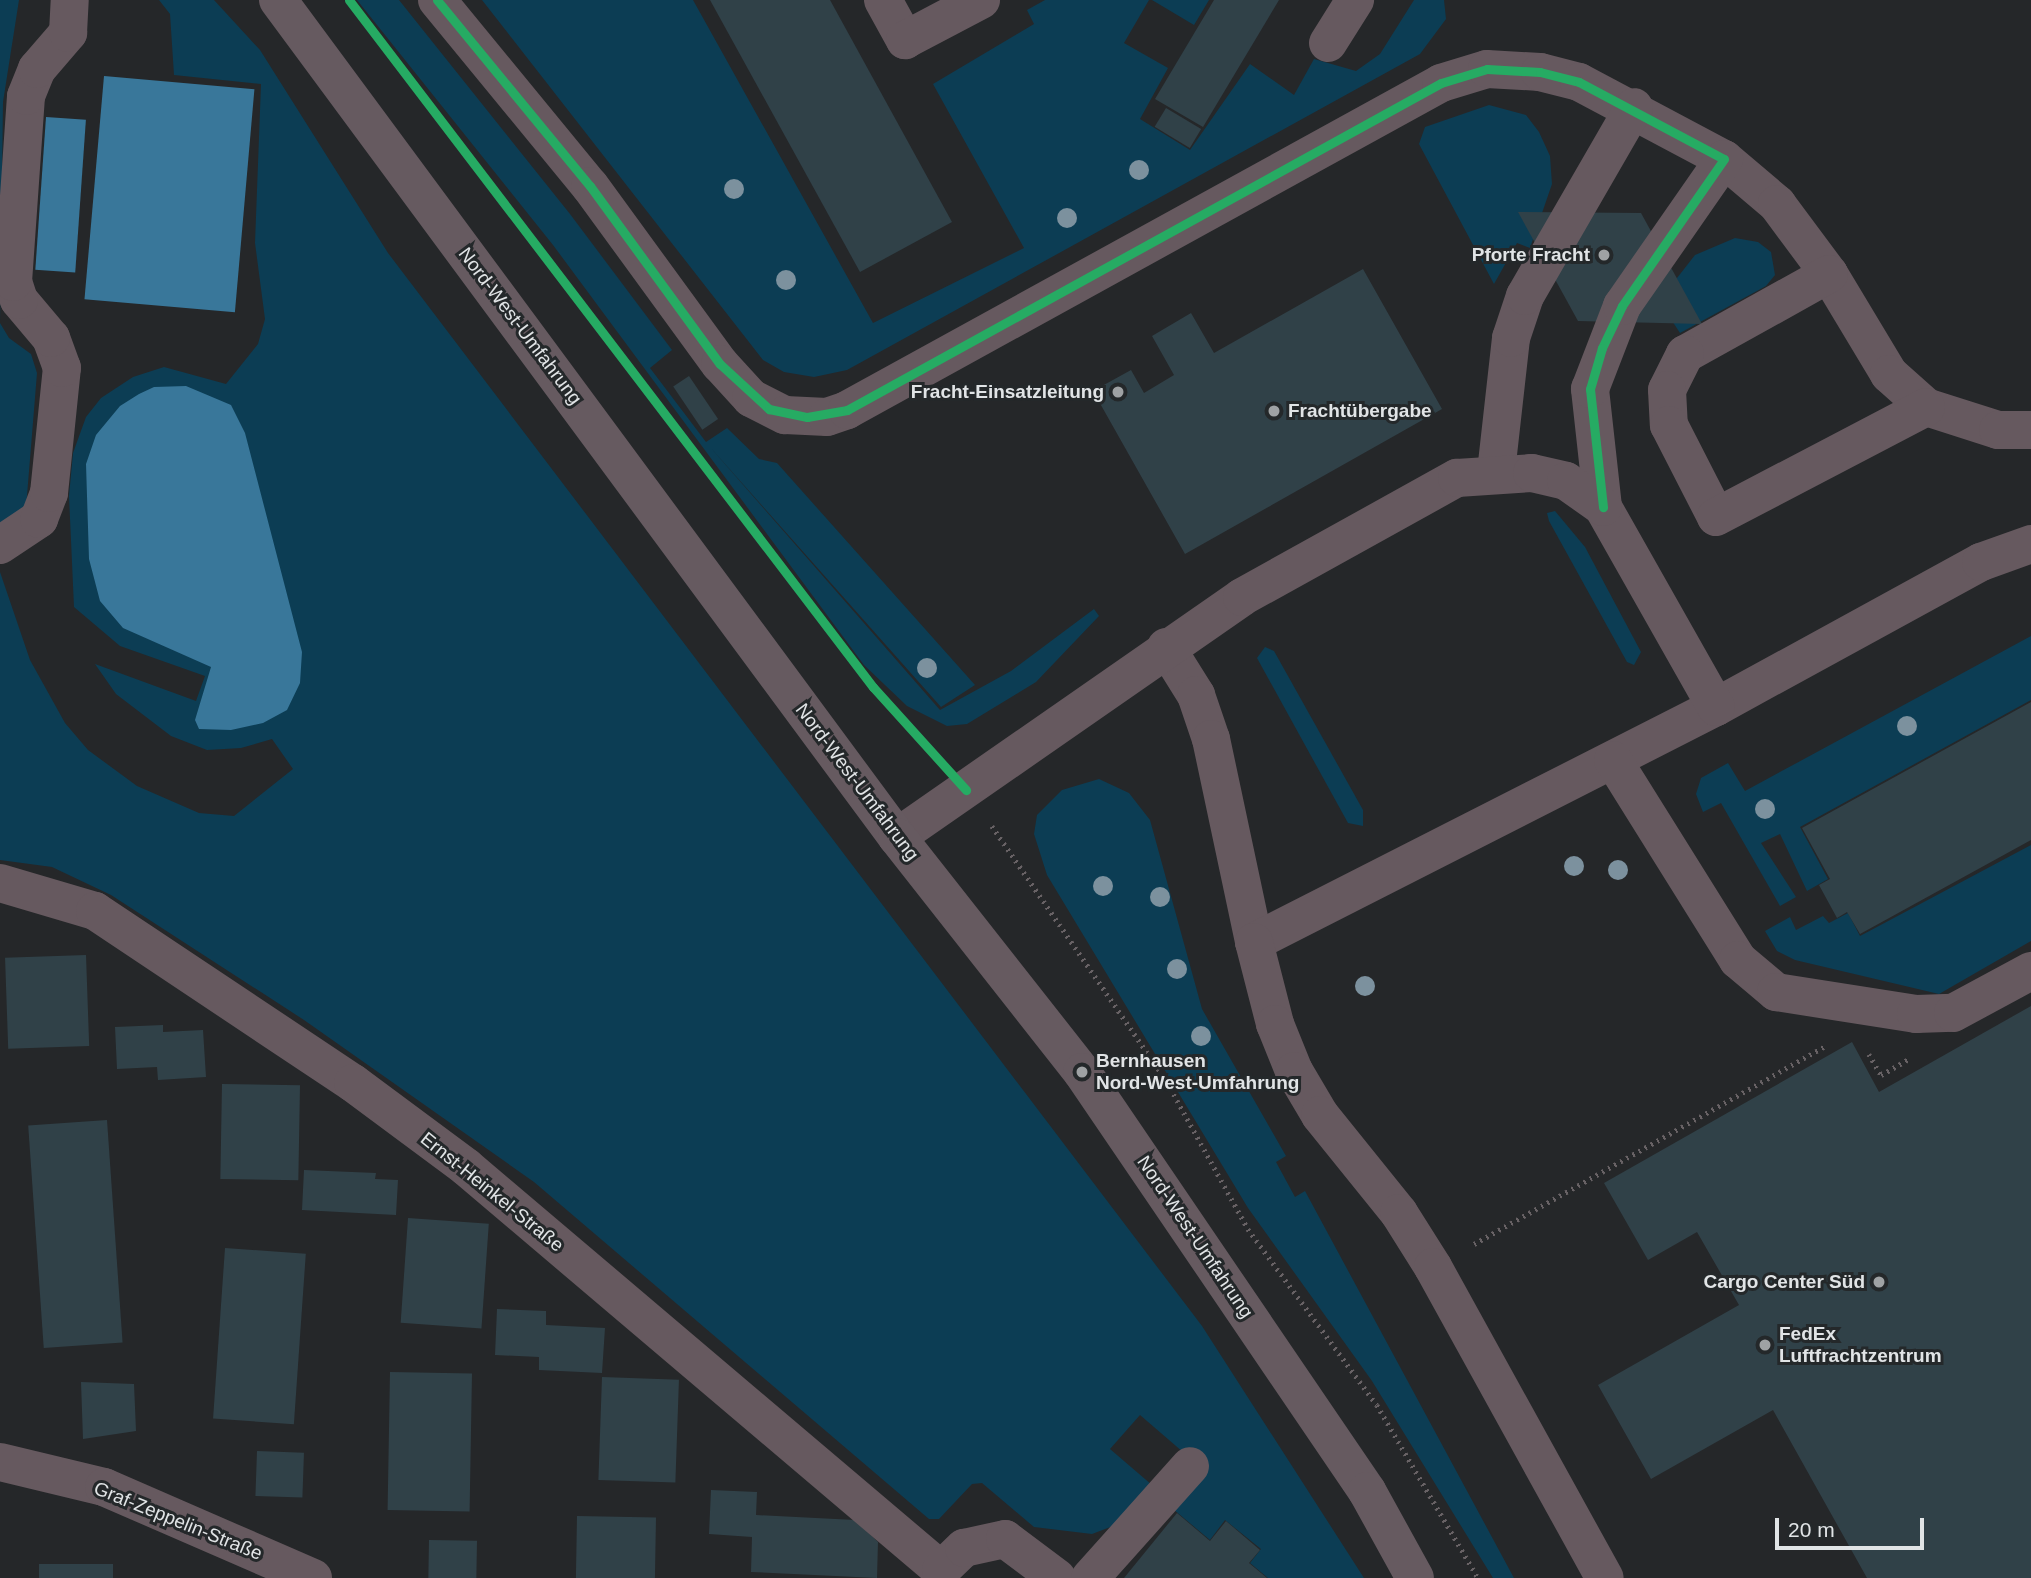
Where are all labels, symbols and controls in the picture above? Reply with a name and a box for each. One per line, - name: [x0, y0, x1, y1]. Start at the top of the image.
- street label: Nord-West-Umfahrung: [453, 243, 587, 409]
- place label: Pforte Fracht: [1472, 244, 1590, 266]
- marker: Pforte Fracht: [1596, 247, 1612, 263]
- place label: Fracht-Einsatzleitung: [911, 381, 1104, 403]
- marker: Fracht-Einsatzleitung: [1110, 384, 1126, 400]
- place label: Frachtübergabe: [1288, 400, 1432, 422]
- marker: Frachtübergabe: [1266, 403, 1282, 419]
- street label: Nord-West-Umfahrung: [790, 699, 924, 865]
- place label: Bernhausen Nord-West-Umfahrung: [1096, 1050, 1299, 1094]
- marker: Bernhausen Nord-West-Umfahrung: [1074, 1064, 1090, 1080]
- street label: Ernst-Heinkel-Straße: [416, 1127, 568, 1257]
- street label: Nord-West-Umfahrung: [1132, 1152, 1258, 1322]
- place label: Cargo Center Süd: [1703, 1271, 1865, 1293]
- marker: Cargo Center Süd: [1871, 1274, 1887, 1290]
- place label: FedEx Luftfrachtzentrum: [1779, 1323, 1942, 1367]
- marker: FedEx Luftfrachtzentrum: [1757, 1337, 1773, 1353]
- street label: Graf-Zeppelin-Straße: [91, 1477, 265, 1565]
- scale bar: [1779, 1504, 1928, 1548]
- text: 20 m: [1788, 1518, 1835, 1541]

